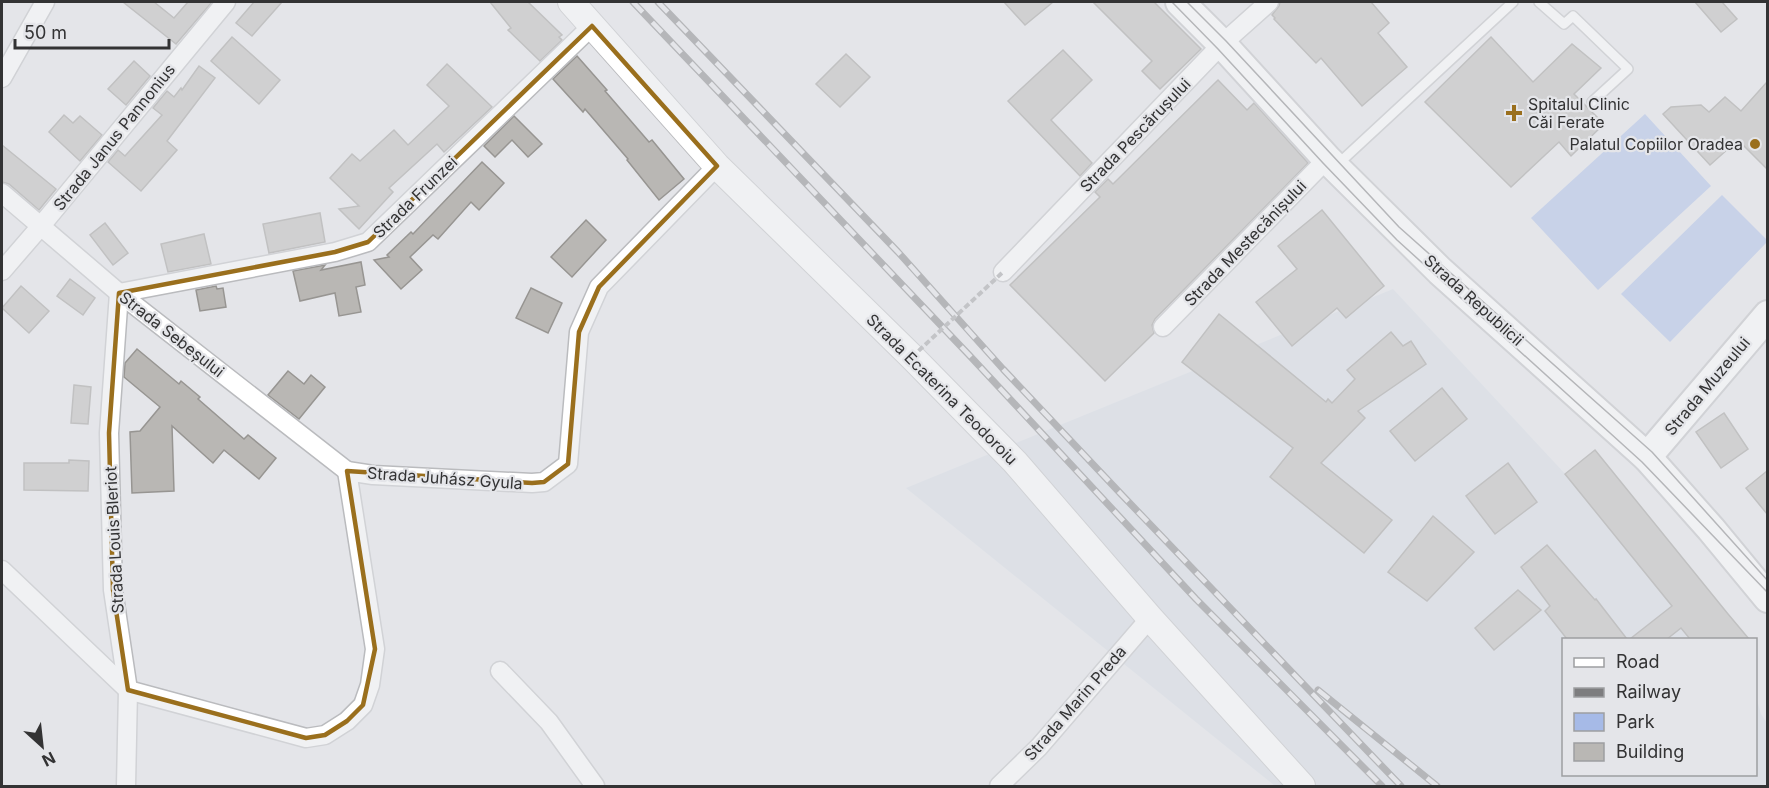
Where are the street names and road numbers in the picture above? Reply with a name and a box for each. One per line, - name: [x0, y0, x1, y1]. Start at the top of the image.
- street label: Strada Janus Pannonius: [49, 60, 179, 214]
- street label: Strada Pescărușului: [1076, 74, 1194, 196]
- street label: Strada Frunzei: [369, 152, 461, 242]
- street label: Strada Mestecănișului: [1180, 176, 1310, 310]
- street label: Strada Republicii: [1420, 250, 1528, 350]
- street label: Strada Sebeșului: [116, 287, 228, 381]
- street label: Strada Ecaterina Teodoroiu: [862, 309, 1022, 469]
- street label: Strada Muzeului: [1660, 333, 1754, 439]
- street label: Strada Juhász Gyula: [367, 463, 523, 493]
- street label: Strada Louis Bleriot: [100, 466, 128, 614]
- street label: Strada Marin Preda: [1020, 642, 1130, 764]

